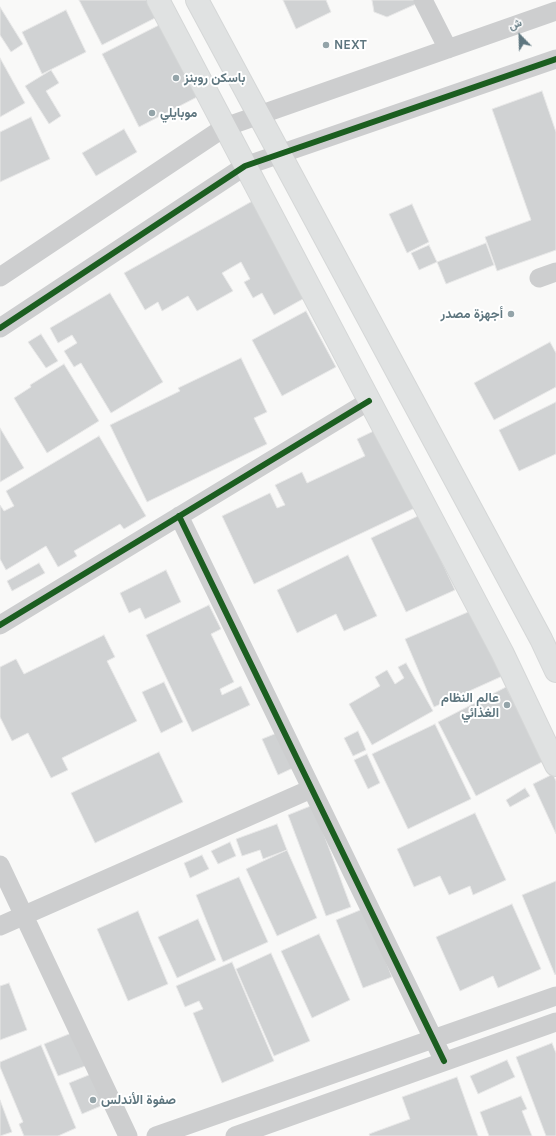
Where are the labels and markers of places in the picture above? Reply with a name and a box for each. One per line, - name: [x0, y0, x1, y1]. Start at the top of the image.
- place label: NEXT: [334, 37, 367, 53]
- marker: NEXT: [321, 40, 331, 50]
- place label: باسكن روبنز: [184, 70, 245, 86]
- marker: باسكن روبنز: [171, 73, 181, 83]
- place label: موبايلي: [160, 105, 197, 121]
- marker: موبايلي: [147, 108, 157, 118]
- place label: أجهزة مصدر: [441, 306, 503, 322]
- marker: أجهزة مصدر: [506, 309, 516, 319]
- place label: عالم النظام الغذائي: [441, 690, 499, 721]
- marker: عالم النظام الغذائي: [502, 700, 512, 710]
- place label: صفوة الأندلس: [101, 1092, 176, 1108]
- marker: صفوة الأندلس: [88, 1095, 98, 1105]

